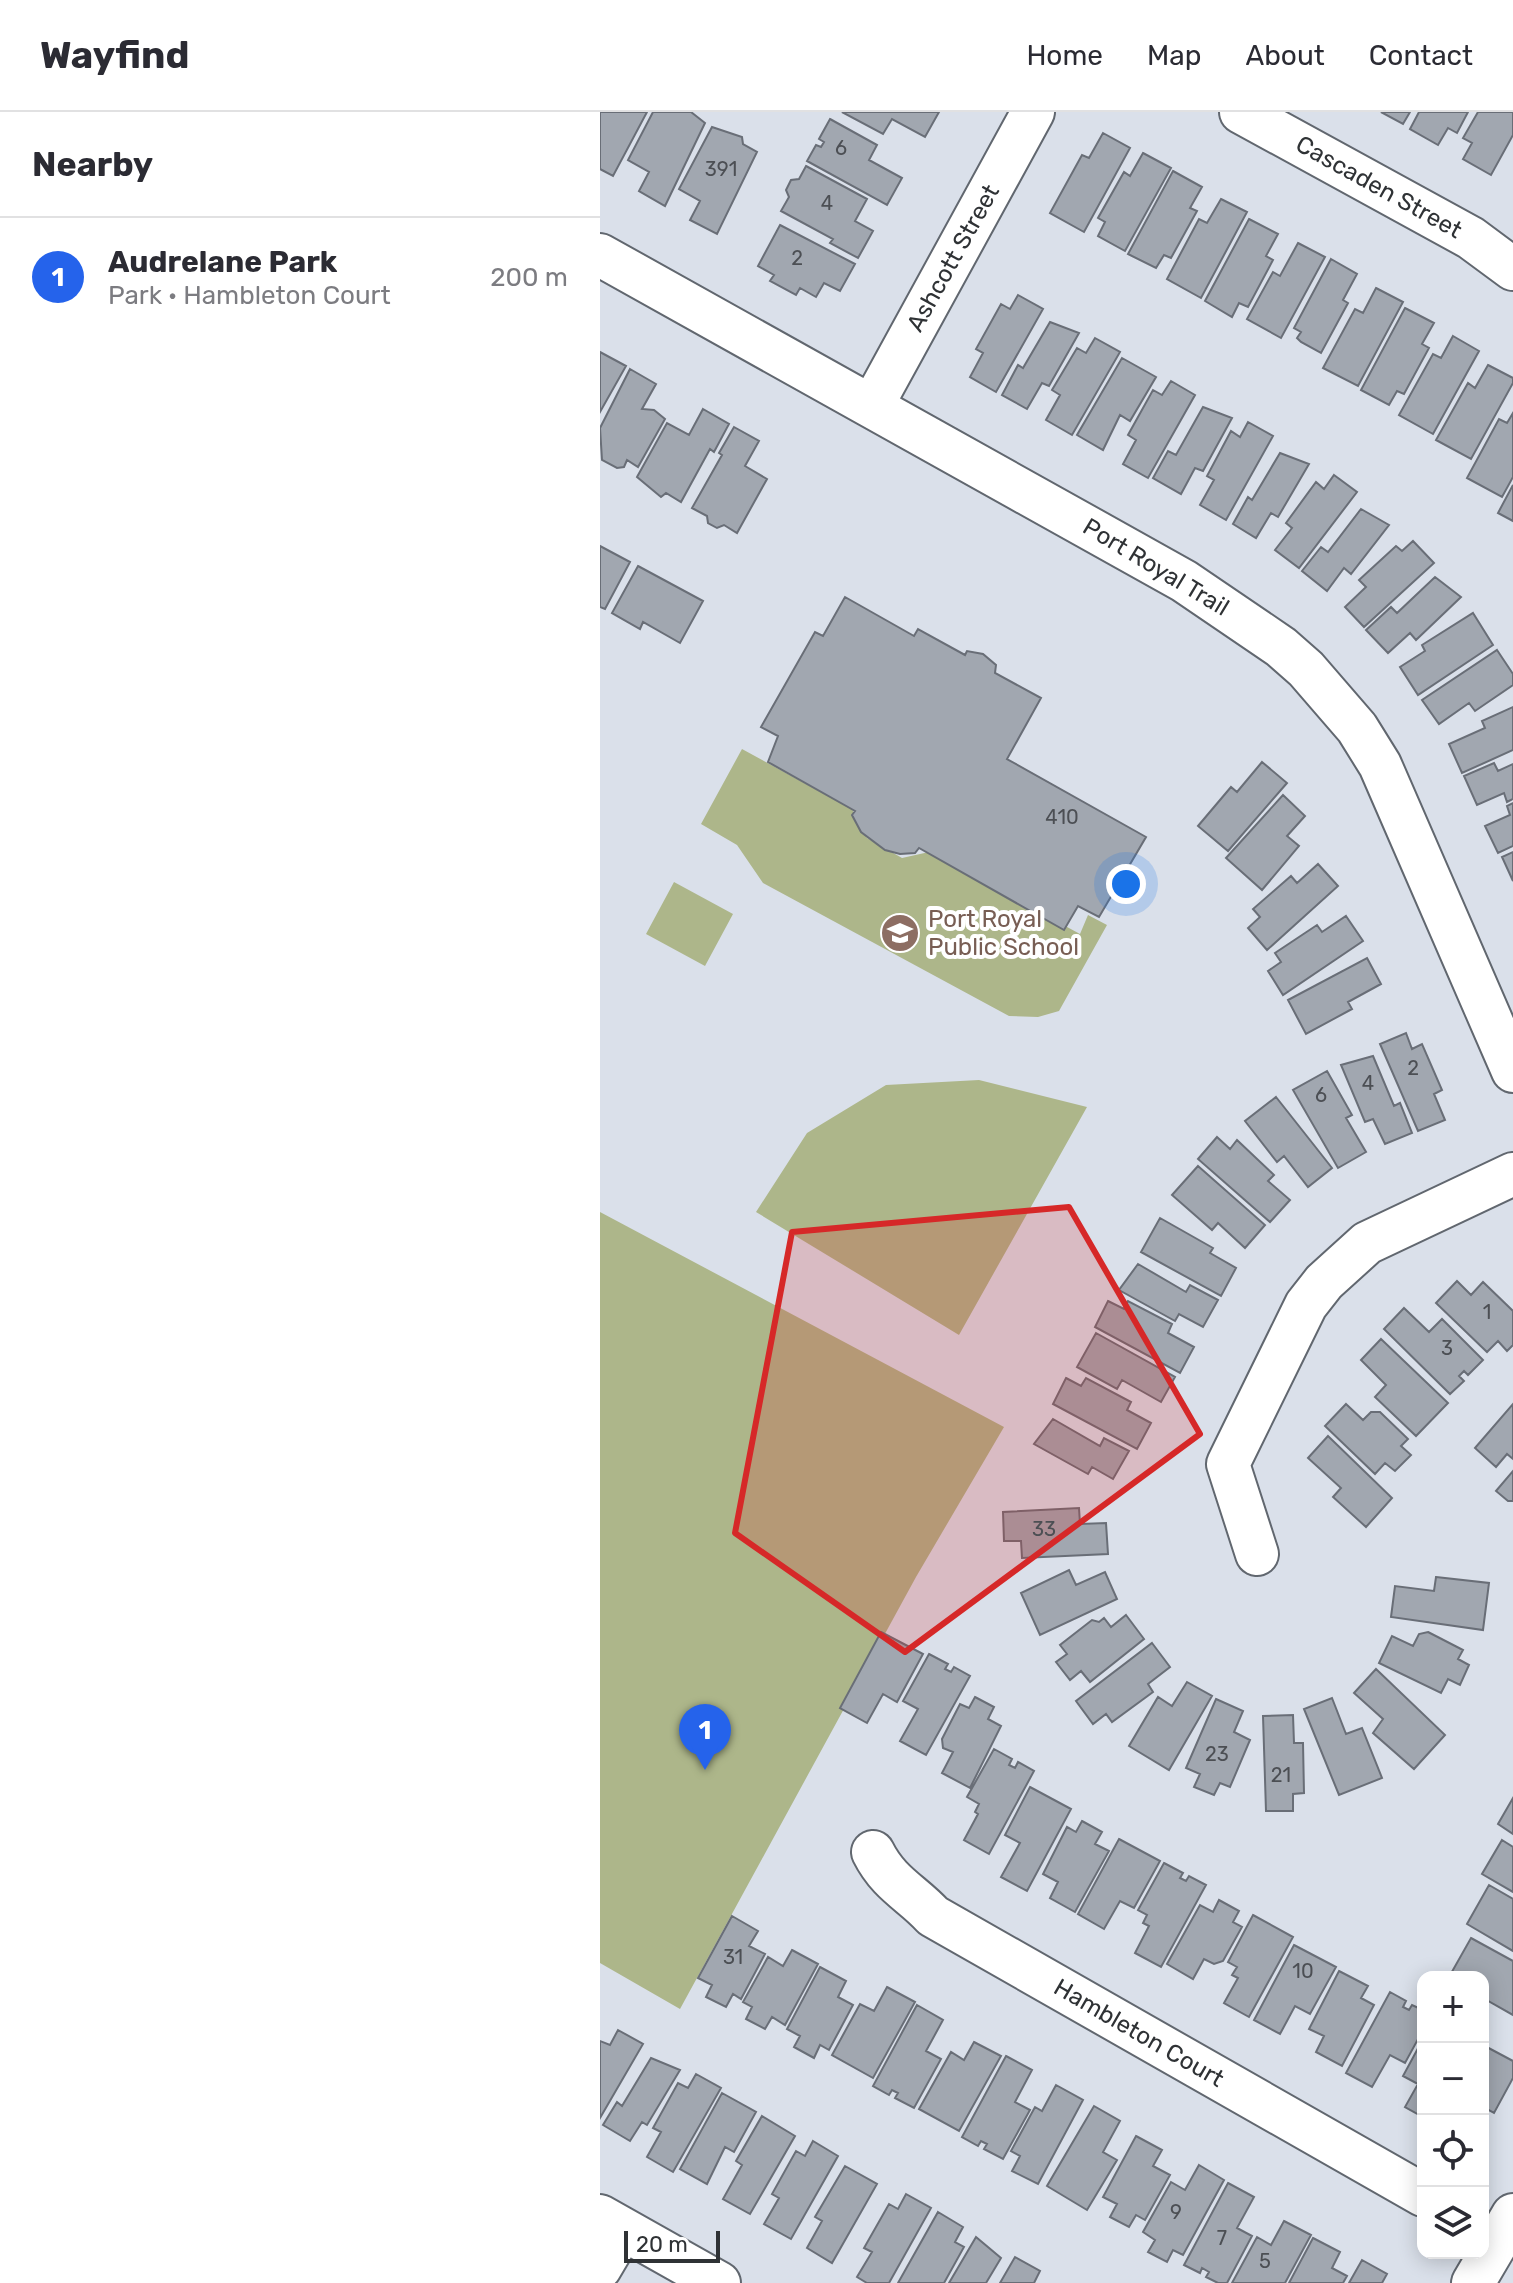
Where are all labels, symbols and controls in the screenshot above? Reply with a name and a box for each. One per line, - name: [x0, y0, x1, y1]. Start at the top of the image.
- text: Wayfind: [40, 32, 189, 78]
- text: Home: [1026, 39, 1103, 72]
- text: Map: [1147, 39, 1201, 72]
- text: About: [1245, 39, 1325, 72]
- text: Contact: [1369, 39, 1473, 72]
- street label: Cascaden Street: [1291, 130, 1467, 244]
- house number: 6: [835, 136, 847, 160]
- text: Nearby: [32, 144, 153, 185]
- house number: 391: [705, 157, 737, 181]
- street label: Ashcott Street: [901, 180, 1005, 336]
- house number: 4: [821, 191, 833, 215]
- text: Audrelane Park: [108, 244, 337, 280]
- house number: 2: [791, 246, 803, 270]
- text: 1: [52, 262, 64, 293]
- text: 200 m: [490, 262, 568, 293]
- text: Park · Hambleton Court: [108, 280, 391, 311]
- street label: Port Royal Trail: [1078, 512, 1234, 622]
- house number: 410: [1045, 805, 1079, 829]
- your location: [1106, 864, 1146, 904]
- place label: Port Royal Public School: [928, 905, 1079, 961]
- school or university icon: Port Royal Public School: [879, 912, 921, 954]
- house number: 2: [1407, 1056, 1419, 1080]
- house number: 4: [1362, 1071, 1374, 1095]
- house number: 6: [1315, 1083, 1327, 1107]
- house number: 1: [1483, 1300, 1491, 1324]
- house number: 3: [1441, 1336, 1453, 1360]
- house number: 33: [1032, 1517, 1056, 1541]
- pin: 1: [679, 1704, 731, 1770]
- house number: 23: [1205, 1742, 1229, 1766]
- house number: 21: [1271, 1763, 1291, 1787]
- house number: 31: [723, 1945, 743, 1969]
- house number: 10: [1292, 1959, 1314, 1983]
- map controls: [1417, 1971, 1489, 2259]
- button: +: [1417, 1971, 1489, 2043]
- street label: Hambleton Court: [1049, 1973, 1229, 2093]
- button: −: [1417, 2043, 1489, 2115]
- button: locate: [1417, 2115, 1489, 2187]
- button: layers: [1417, 2187, 1489, 2259]
- house number: 9: [1170, 2200, 1182, 2224]
- house number: 7: [1217, 2226, 1227, 2250]
- scale bar: [624, 2227, 720, 2263]
- text: 20 m: [636, 2231, 688, 2258]
- house number: 5: [1259, 2249, 1271, 2273]

